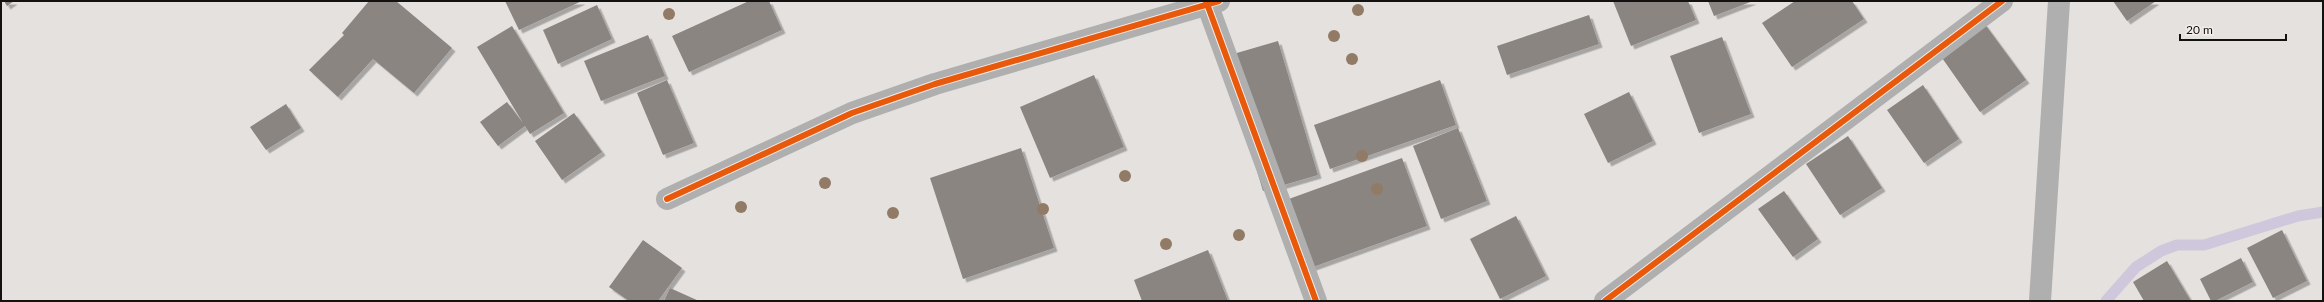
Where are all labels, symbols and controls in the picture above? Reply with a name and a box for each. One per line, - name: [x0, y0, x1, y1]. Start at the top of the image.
- scale bar: [2180, 16, 2286, 42]
- text: 20 m: [2186, 22, 2213, 37]

